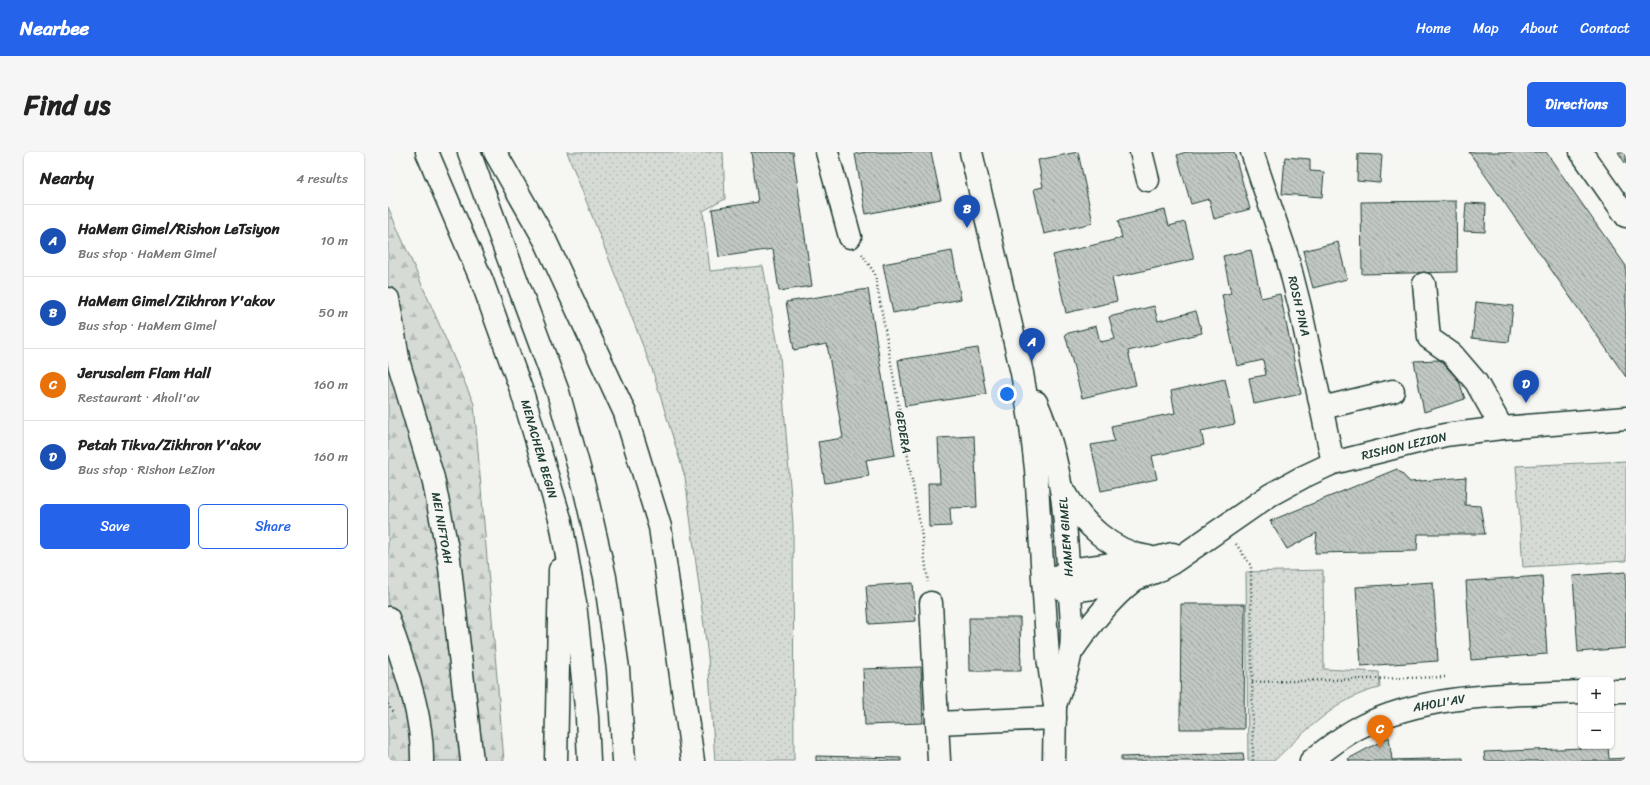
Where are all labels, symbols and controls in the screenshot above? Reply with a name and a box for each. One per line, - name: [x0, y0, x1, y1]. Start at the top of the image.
- text: Nearbee: [20, 12, 89, 45]
- text: Home: [1416, 16, 1451, 41]
- text: Map: [1473, 16, 1499, 41]
- text: About: [1521, 16, 1558, 41]
- text: Contact: [1580, 16, 1630, 41]
- text: Find us: [24, 80, 111, 129]
- button: Directions: [1527, 82, 1626, 127]
- text: Nearby: [40, 163, 94, 193]
- text: 4 results: [296, 167, 348, 190]
- pin: B: [954, 195, 980, 228]
- text: HaMem Gimel/Rishon LeTsiyon: [78, 216, 280, 242]
- text: A: [49, 229, 57, 252]
- text: 10 m: [321, 229, 348, 252]
- text: Bus stop · HaMem Gimel: [78, 242, 216, 265]
- street label: ROSH PINA: [1281, 274, 1317, 339]
- text: HaMem Gimel/Zikhron Y'akov: [78, 288, 274, 314]
- text: B: [49, 301, 57, 324]
- text: 50 m: [318, 301, 348, 324]
- text: Bus stop · HaMem Gimel: [78, 314, 216, 337]
- pin: A: [1019, 328, 1045, 361]
- text: Jerusalem Flam Hall: [78, 360, 211, 386]
- pin: D: [1513, 370, 1539, 403]
- text: C: [49, 373, 57, 396]
- text: 160 m: [313, 373, 348, 396]
- your location: [997, 384, 1017, 404]
- text: Restaurant · Aholi'av: [78, 386, 199, 409]
- street label: MENACHEM BEGIN: [514, 397, 564, 502]
- street label: GEDERA: [888, 409, 918, 455]
- street label: RISHON LEZION: [1359, 425, 1450, 467]
- text: Petah Tikva/Zikhron Y'akov: [78, 432, 261, 458]
- text: D: [49, 445, 57, 468]
- text: 160 m: [313, 445, 348, 468]
- text: Bus stop · Rishon LeZion: [78, 458, 215, 481]
- street label: MEI NIFTOAH: [425, 490, 459, 566]
- street label: HAMEM GIMEL: [1052, 496, 1080, 578]
- button: Save: [40, 504, 190, 549]
- button: Share: [198, 504, 348, 549]
- map controls: [1578, 677, 1614, 749]
- button: +: [1578, 677, 1614, 713]
- street label: AHOLI'AV: [1410, 687, 1468, 719]
- button: −: [1578, 713, 1614, 749]
- pin: C: [1367, 715, 1393, 748]

